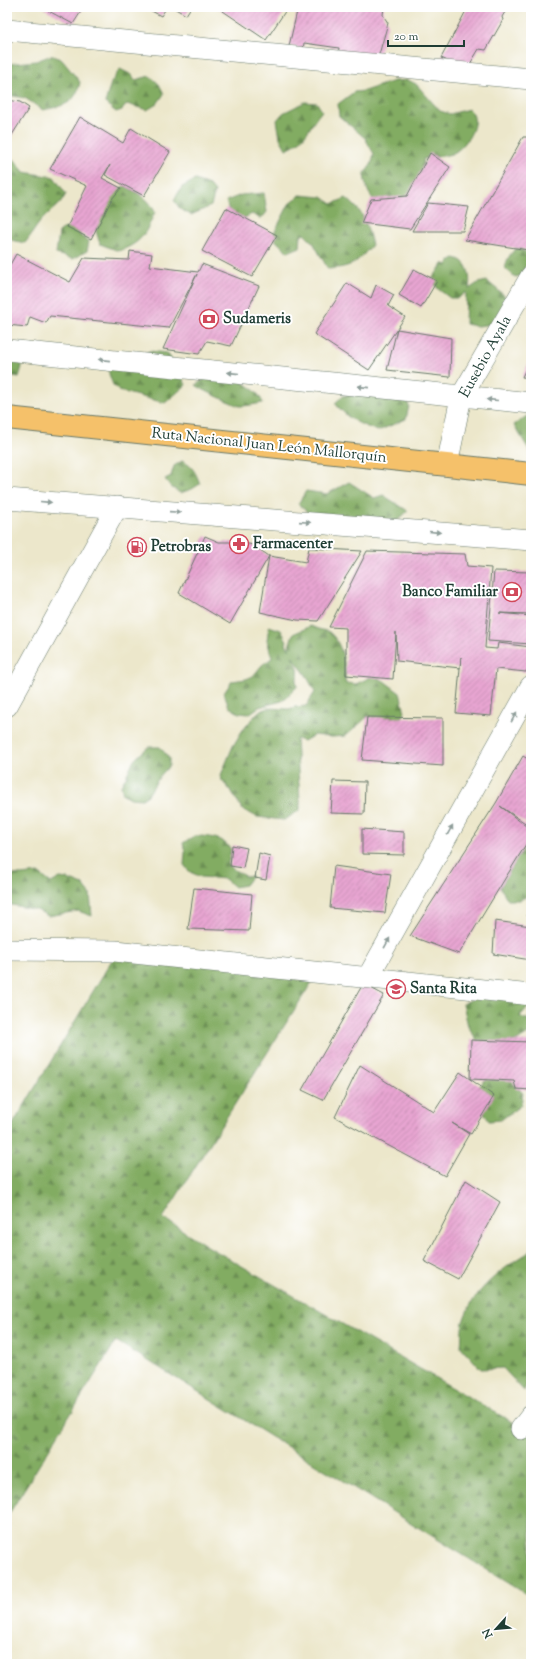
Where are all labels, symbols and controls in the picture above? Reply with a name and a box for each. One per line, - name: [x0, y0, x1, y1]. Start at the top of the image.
- scale bar: [388, 22, 464, 48]
- text: 20 m: [394, 28, 419, 46]
- bank icon: Sudameris: [198, 308, 220, 330]
- place label: Sudameris: [223, 309, 291, 330]
- street label: Eusebio Ayala: [455, 312, 517, 402]
- one-way arrow: [98, 357, 110, 363]
- one-way arrow: [227, 370, 240, 377]
- one-way arrow: [357, 383, 369, 390]
- one-way arrow: [486, 396, 498, 403]
- street label: Ruta Nacional Juan León Mallorquín: [150, 423, 388, 469]
- one-way arrow: [40, 498, 52, 505]
- one-way arrow: [169, 509, 181, 515]
- one-way arrow: [299, 519, 311, 526]
- one-way arrow: [429, 529, 441, 536]
- pharmacy icon: Farmacenter: [228, 533, 250, 555]
- place label: Farmacenter: [253, 534, 333, 555]
- fuel station icon: Petrobras: [126, 536, 148, 558]
- place label: Petrobras: [151, 537, 211, 558]
- bank icon: Banco Familiar: [501, 581, 523, 603]
- place label: Banco Familiar: [402, 582, 498, 603]
- one-way arrow: [511, 711, 517, 722]
- one-way arrow: [447, 824, 454, 836]
- one-way arrow: [383, 937, 390, 949]
- school or university icon: Santa Rita: [385, 978, 407, 1000]
- place label: Santa Rita: [410, 979, 477, 1000]
- north arrow: [476, 1609, 516, 1649]
- text: N: [479, 1625, 498, 1642]

